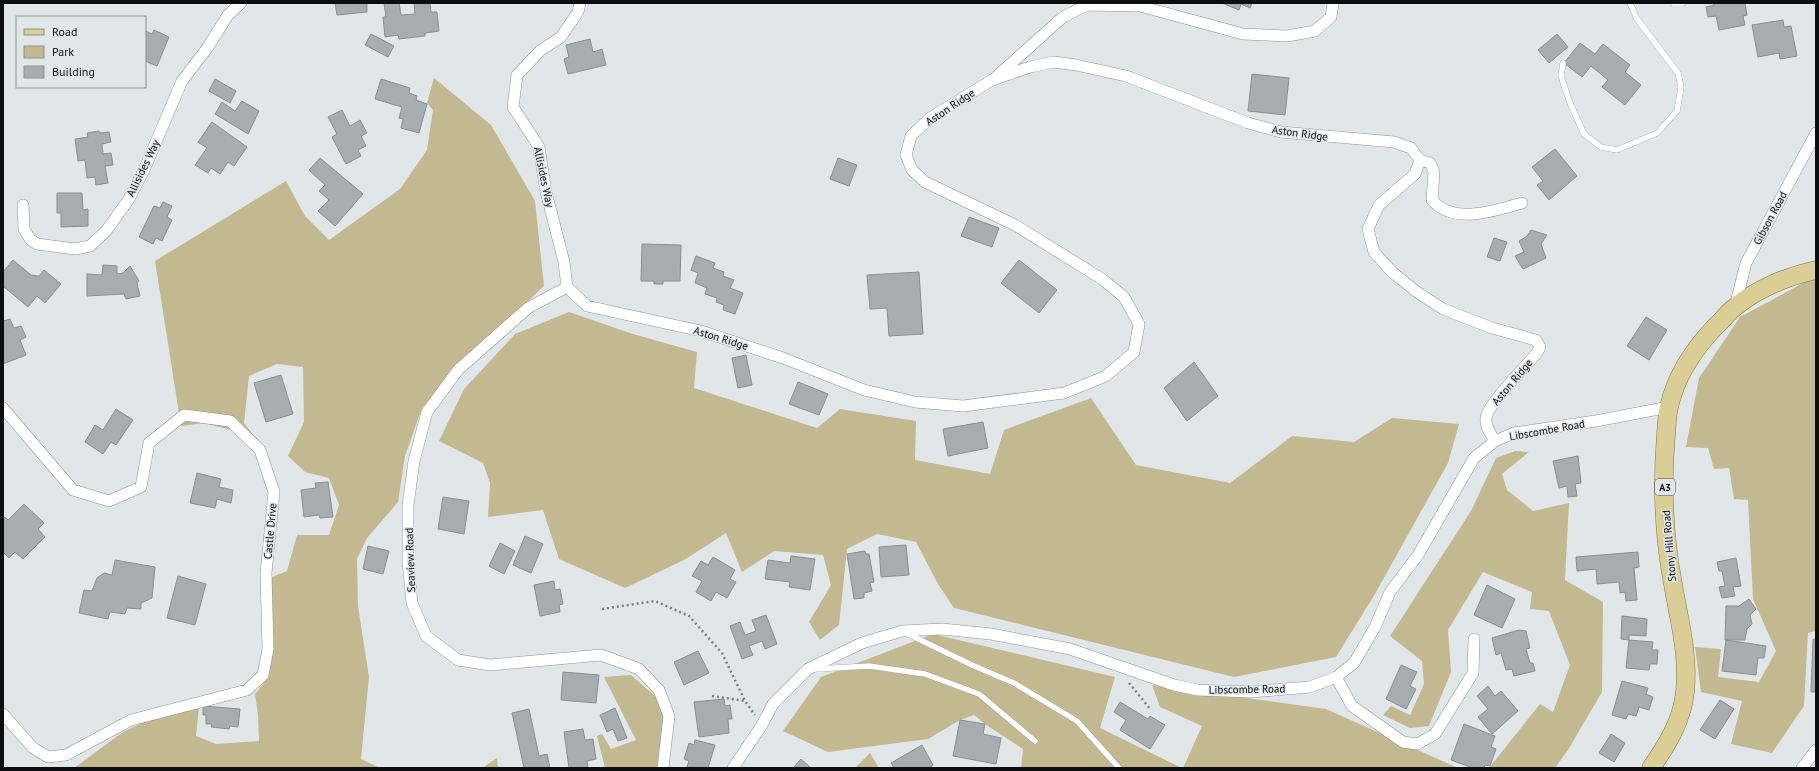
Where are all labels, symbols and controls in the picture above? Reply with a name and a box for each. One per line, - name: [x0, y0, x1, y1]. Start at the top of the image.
- legend: [16, 16, 146, 88]
- text: Road: [52, 24, 77, 39]
- text: Park: [52, 44, 74, 59]
- text: Building: [52, 64, 95, 79]
- street label: Aston Ridge: [923, 85, 978, 129]
- street label: Aston Ridge: [1271, 122, 1329, 144]
- street label: Allisides Way: [123, 137, 163, 199]
- street label: Allisides Way: [531, 145, 557, 209]
- street label: Gibson Road: [1750, 189, 1790, 247]
- street label: Aston Ridge: [692, 323, 750, 353]
- street label: Aston Ridge: [1488, 356, 1536, 408]
- street label: Libscombe Road: [1508, 416, 1586, 444]
- road number: A3: [1655, 479, 1675, 495]
- street label: Castle Drive: [261, 502, 279, 560]
- street label: Stony Hill Road: [1659, 509, 1679, 582]
- street label: Seaview Road: [402, 527, 418, 593]
- street label: Libscombe Road: [1209, 681, 1285, 697]

